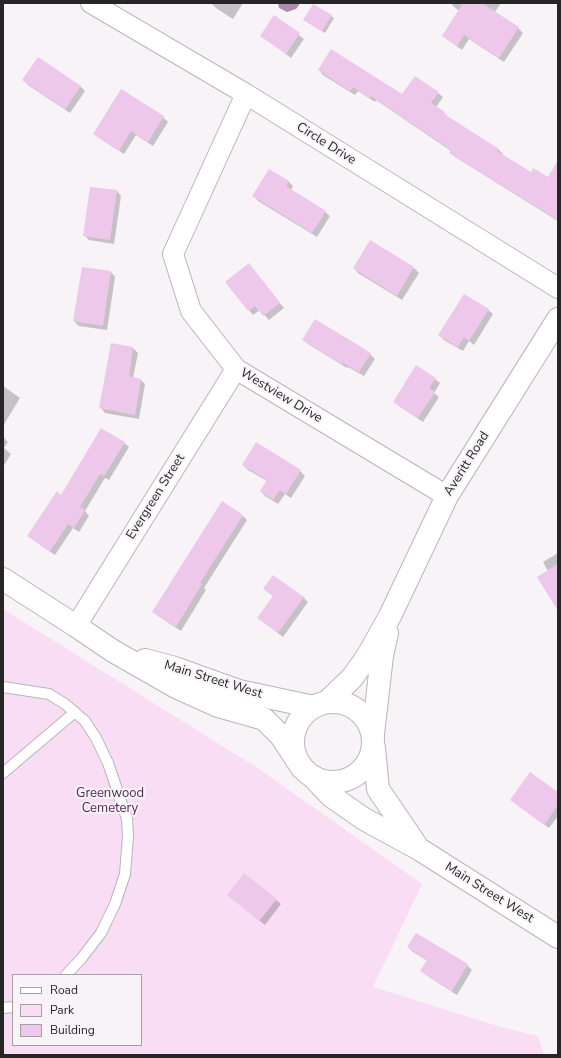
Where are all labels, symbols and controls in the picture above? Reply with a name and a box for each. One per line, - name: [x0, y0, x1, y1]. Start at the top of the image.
- street label: Circle Drive: [293, 120, 359, 168]
- street label: Westview Drive: [237, 365, 325, 427]
- street label: Averitt Road: [441, 429, 493, 499]
- street label: Evergreen Street: [123, 451, 189, 543]
- street label: Main Street West: [162, 658, 264, 702]
- park label: Greenwood Cemetery: [76, 786, 144, 817]
- street label: Main Street West: [442, 859, 536, 927]
- legend: [12, 974, 142, 1046]
- text: Road: [50, 982, 78, 998]
- text: Park: [50, 1002, 74, 1018]
- text: Building: [50, 1022, 95, 1038]

